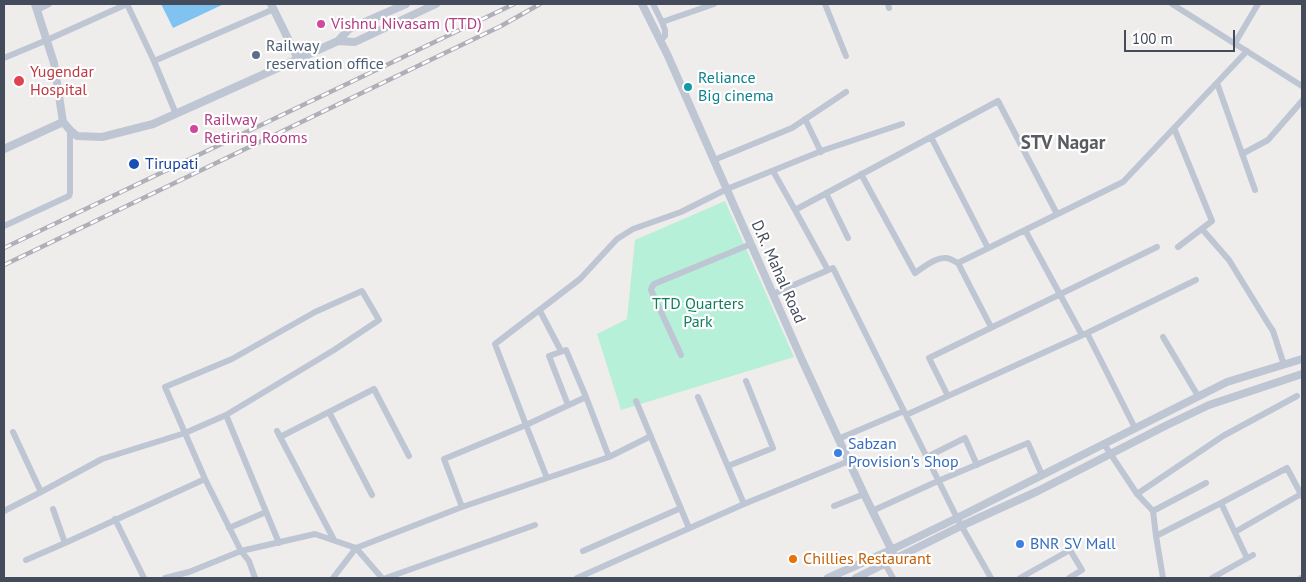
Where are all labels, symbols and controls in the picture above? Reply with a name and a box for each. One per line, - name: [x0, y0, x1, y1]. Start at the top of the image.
- place label: Vishnu Nivasam (TTD): [331, 14, 482, 34]
- marker: Vishnu Nivasam (TTD): [315, 18, 327, 30]
- scale bar: [1126, 20, 1237, 52]
- text: 100 m: [1132, 29, 1173, 48]
- place label: Railway reservation office: [266, 36, 384, 74]
- marker: Railway reservation office: [250, 49, 262, 61]
- place label: Yugendar Hospital: [30, 62, 94, 100]
- place label: Reliance Big cinema: [698, 68, 774, 106]
- marker: Yugendar Hospital: [12, 74, 26, 88]
- marker: Reliance Big cinema: [682, 81, 694, 93]
- place label: Railway Retiring Rooms: [204, 110, 308, 148]
- marker: Railway Retiring Rooms: [188, 123, 200, 135]
- district label: STV Nagar: [1021, 133, 1105, 155]
- place label: Tirupati: [145, 154, 199, 174]
- marker: Tirupati: [127, 157, 141, 171]
- street label: D.R. Mahal Road: [747, 218, 809, 326]
- park label: TTD Quarters Park: [652, 294, 744, 332]
- place label: Sabzan Provision's Shop: [848, 434, 959, 472]
- marker: Sabzan Provision's Shop: [832, 447, 844, 459]
- place label: BNR SV Mall: [1030, 534, 1116, 554]
- marker: BNR SV Mall: [1014, 538, 1026, 550]
- place label: Chillies Restaurant: [803, 549, 931, 569]
- marker: Chillies Restaurant: [787, 553, 799, 565]

